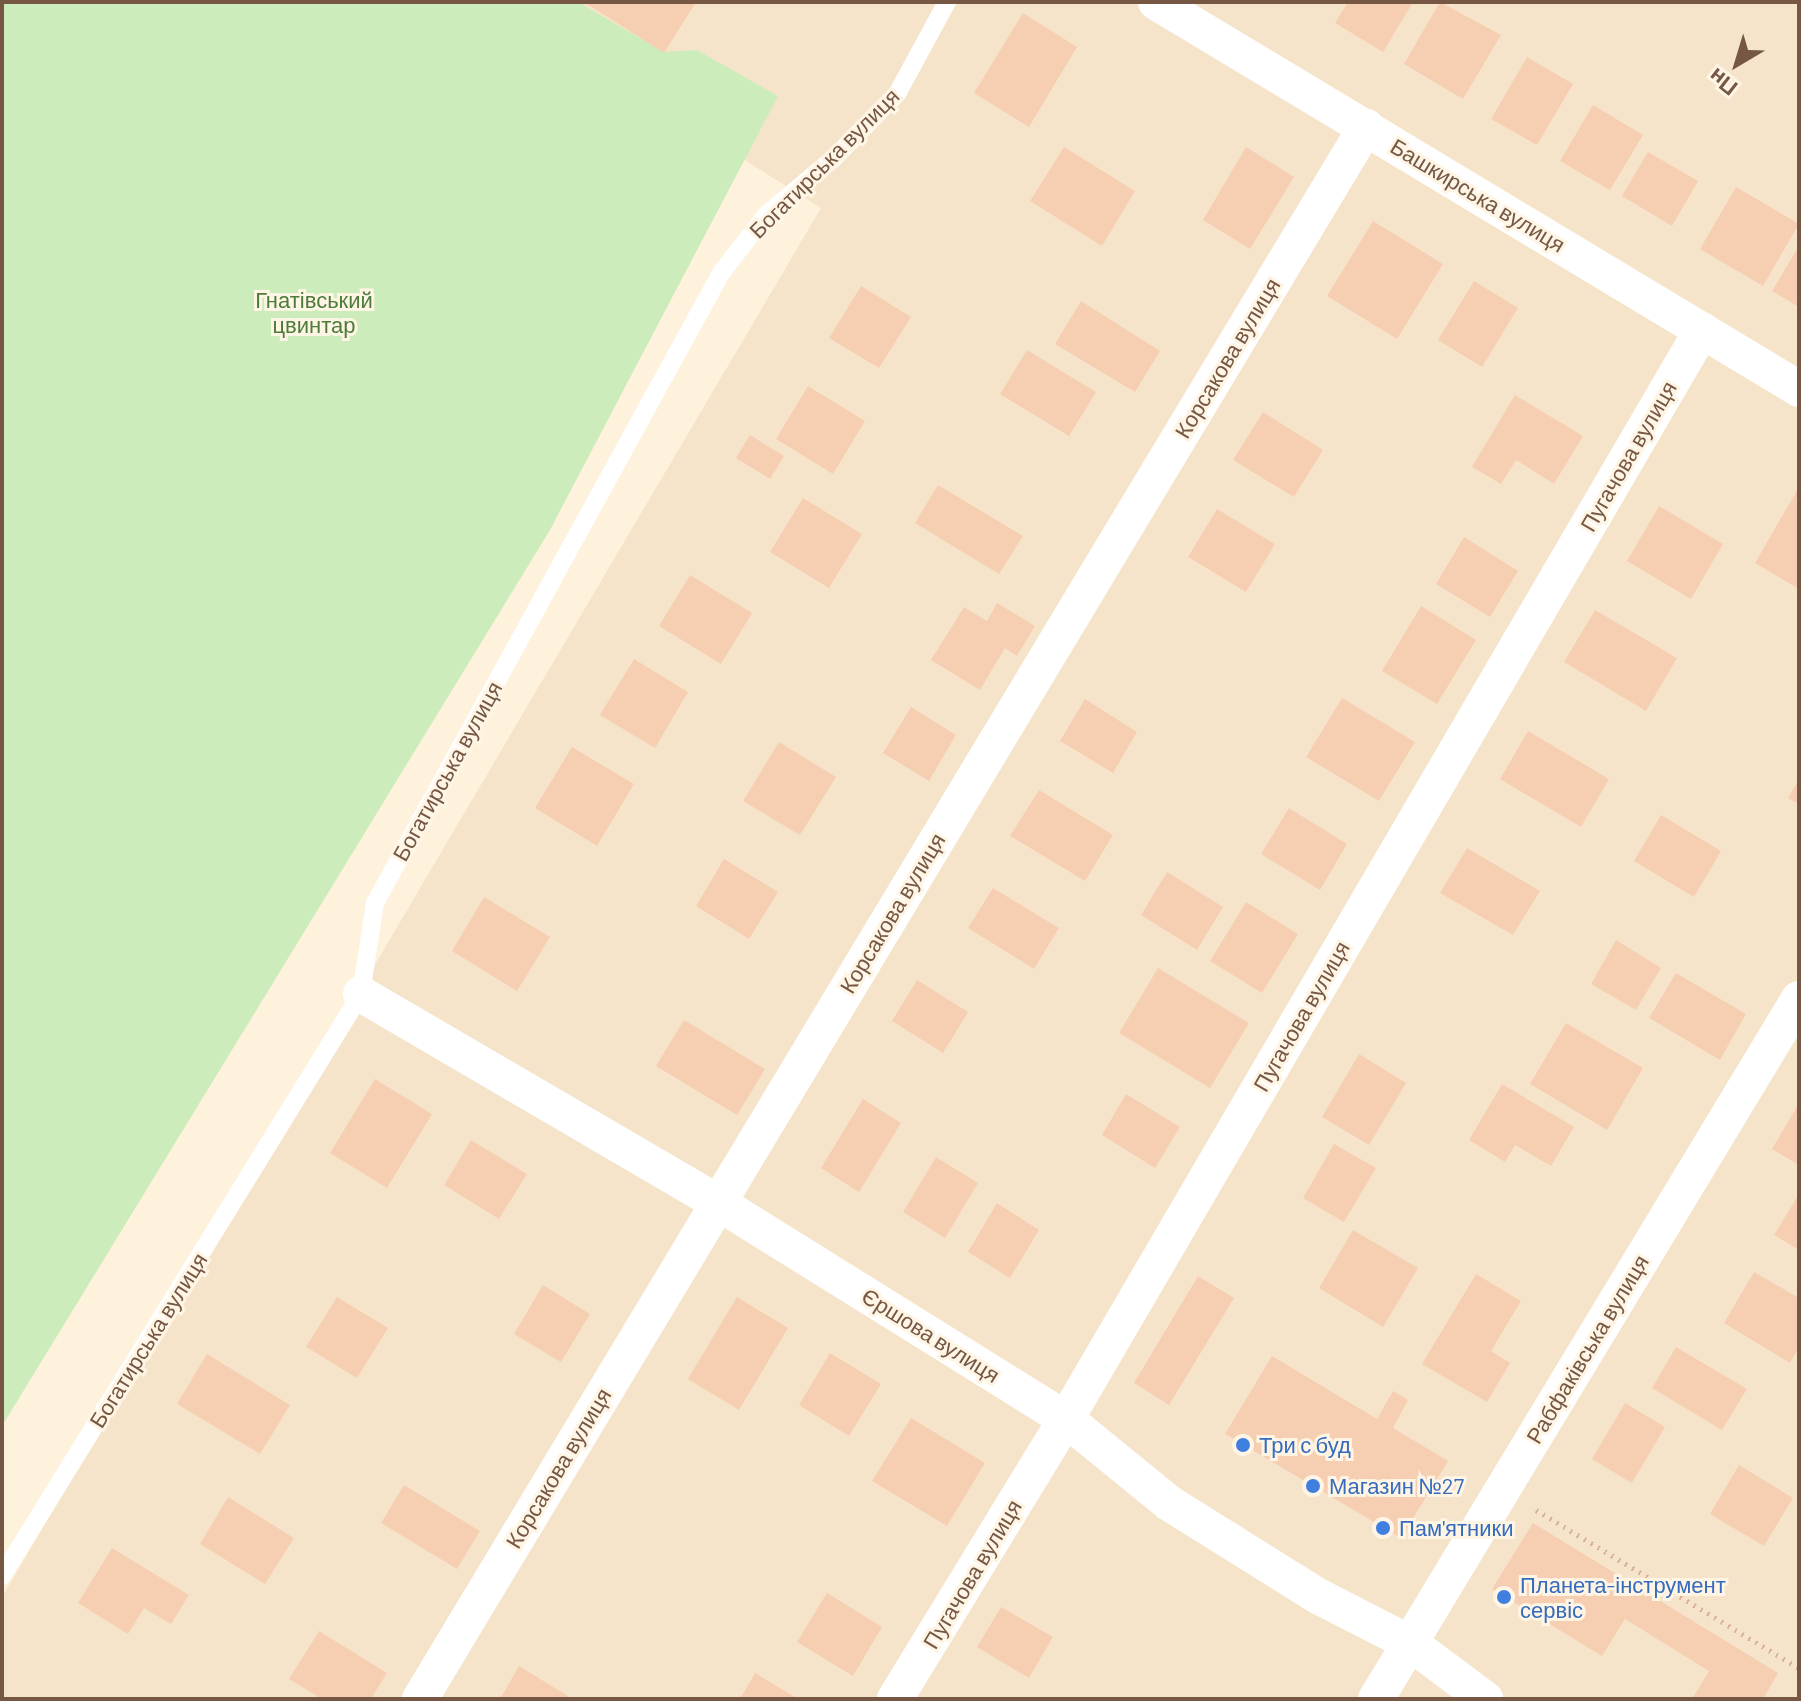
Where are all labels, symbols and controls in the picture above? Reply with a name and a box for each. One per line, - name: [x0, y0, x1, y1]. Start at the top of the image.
- north arrow: [1697, 24, 1777, 104]
- text: Пн: [1703, 64, 1742, 102]
- street label: Богатирська вулиця: [744, 83, 904, 243]
- street label: Башкирська вулиця: [1386, 132, 1570, 258]
- street label: Корсакова вулиця: [1169, 273, 1285, 443]
- park label: Гнатівський цвинтар: [255, 286, 373, 338]
- street label: Пугачова вулиця: [1574, 376, 1682, 536]
- street label: Богатирська вулиця: [387, 677, 507, 865]
- street label: Корсакова вулиця: [834, 828, 950, 998]
- street label: Пугачова вулиця: [1247, 936, 1355, 1096]
- street label: Богатирська вулиця: [84, 1248, 212, 1432]
- street label: Рабфаківська вулиця: [1520, 1250, 1654, 1448]
- street label: Єршова вулиця: [857, 1282, 1005, 1388]
- street label: Корсакова вулиця: [500, 1383, 616, 1553]
- place label: Три с буд: [1259, 1432, 1351, 1458]
- marker: Три с буд: [1234, 1436, 1252, 1454]
- place label: Магазин №27: [1329, 1473, 1464, 1499]
- marker: Магазин №27: [1304, 1477, 1322, 1495]
- street label: Пугачова вулиця: [917, 1495, 1027, 1653]
- place label: Пам'ятники: [1399, 1515, 1513, 1541]
- marker: Пам'ятники: [1374, 1519, 1392, 1537]
- place label: Планета-інструмент сервіс: [1520, 1571, 1726, 1622]
- marker: Планета-інструмент сервіс: [1495, 1588, 1513, 1606]

